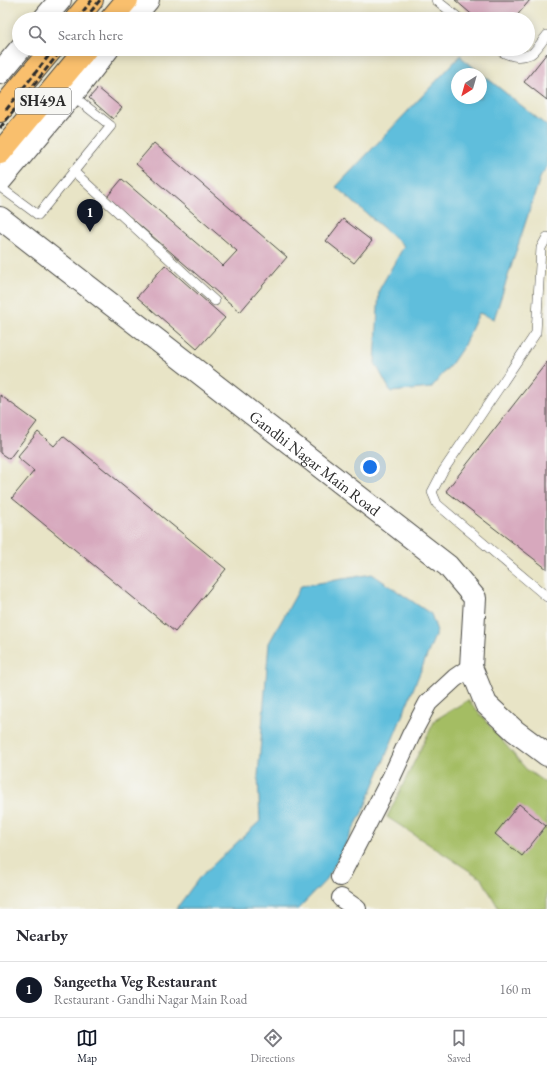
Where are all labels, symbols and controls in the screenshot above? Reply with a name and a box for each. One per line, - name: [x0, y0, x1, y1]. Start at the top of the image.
- search box: [12, 12, 535, 56]
- icon: search: [26, 23, 48, 45]
- text: Search here: [58, 25, 123, 44]
- north arrow: [451, 68, 487, 104]
- road number: SH49A: [15, 88, 71, 114]
- pin: 1: [77, 199, 103, 232]
- street label: Gandhi Nagar Main Road: [245, 406, 385, 521]
- your location: [360, 457, 380, 477]
- text: Nearby: [16, 924, 68, 946]
- text: Sangeetha Veg Restaurant: [54, 972, 217, 991]
- text: 1: [26, 981, 32, 998]
- text: 160 m: [500, 981, 531, 998]
- text: Restaurant · Gandhi Nagar Main Road: [54, 991, 247, 1008]
- tab: Map: [76, 1027, 98, 1065]
- tab: Directions: [251, 1027, 295, 1065]
- tab: Saved: [447, 1027, 471, 1065]

